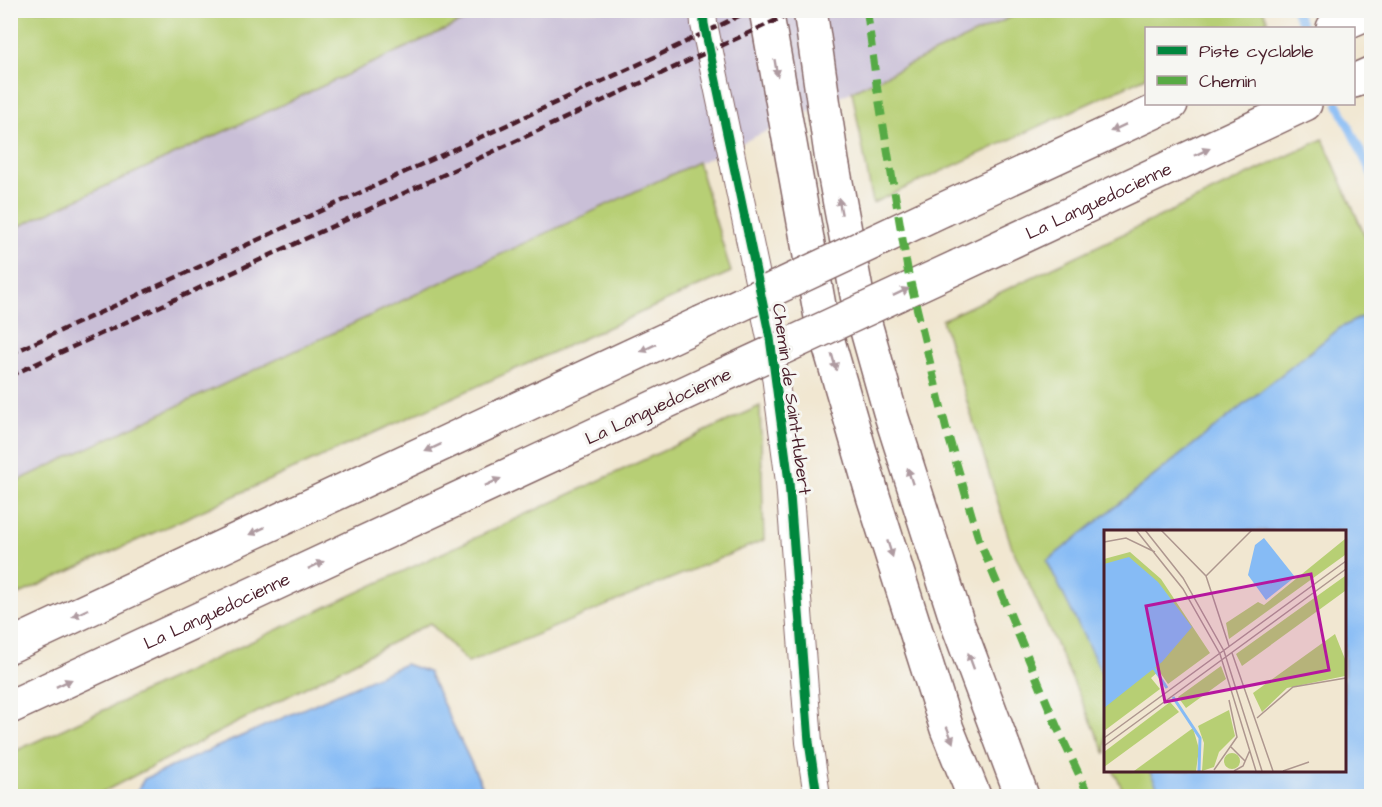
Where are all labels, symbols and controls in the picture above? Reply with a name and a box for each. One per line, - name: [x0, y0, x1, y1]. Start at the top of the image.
- legend: [1145, 27, 1355, 105]
- text: Piste cyclable: [1199, 39, 1314, 65]
- one-way arrow: [772, 59, 781, 78]
- text: Chemin: [1199, 69, 1256, 94]
- one-way arrow: [1109, 124, 1126, 133]
- one-way arrow: [1193, 147, 1210, 156]
- street label: La Languedocienne: [1022, 156, 1176, 246]
- one-way arrow: [835, 197, 844, 216]
- one-way arrow: [892, 287, 910, 297]
- street label: Chemin de Saint-Hubert: [766, 302, 817, 497]
- one-way arrow: [640, 343, 657, 352]
- one-way arrow: [830, 353, 840, 371]
- street label: La Languedocienne: [581, 362, 736, 452]
- one-way arrow: [424, 443, 442, 453]
- one-way arrow: [905, 467, 915, 485]
- one-way arrow: [485, 478, 502, 487]
- one-way arrow: [248, 526, 265, 535]
- inset map: [1104, 530, 1346, 771]
- one-way arrow: [885, 540, 895, 558]
- one-way arrow: [308, 560, 325, 569]
- street label: La Languedocienne: [140, 566, 294, 656]
- one-way arrow: [72, 609, 89, 618]
- one-way arrow: [966, 652, 976, 670]
- one-way arrow: [55, 678, 72, 687]
- one-way arrow: [945, 726, 955, 744]

